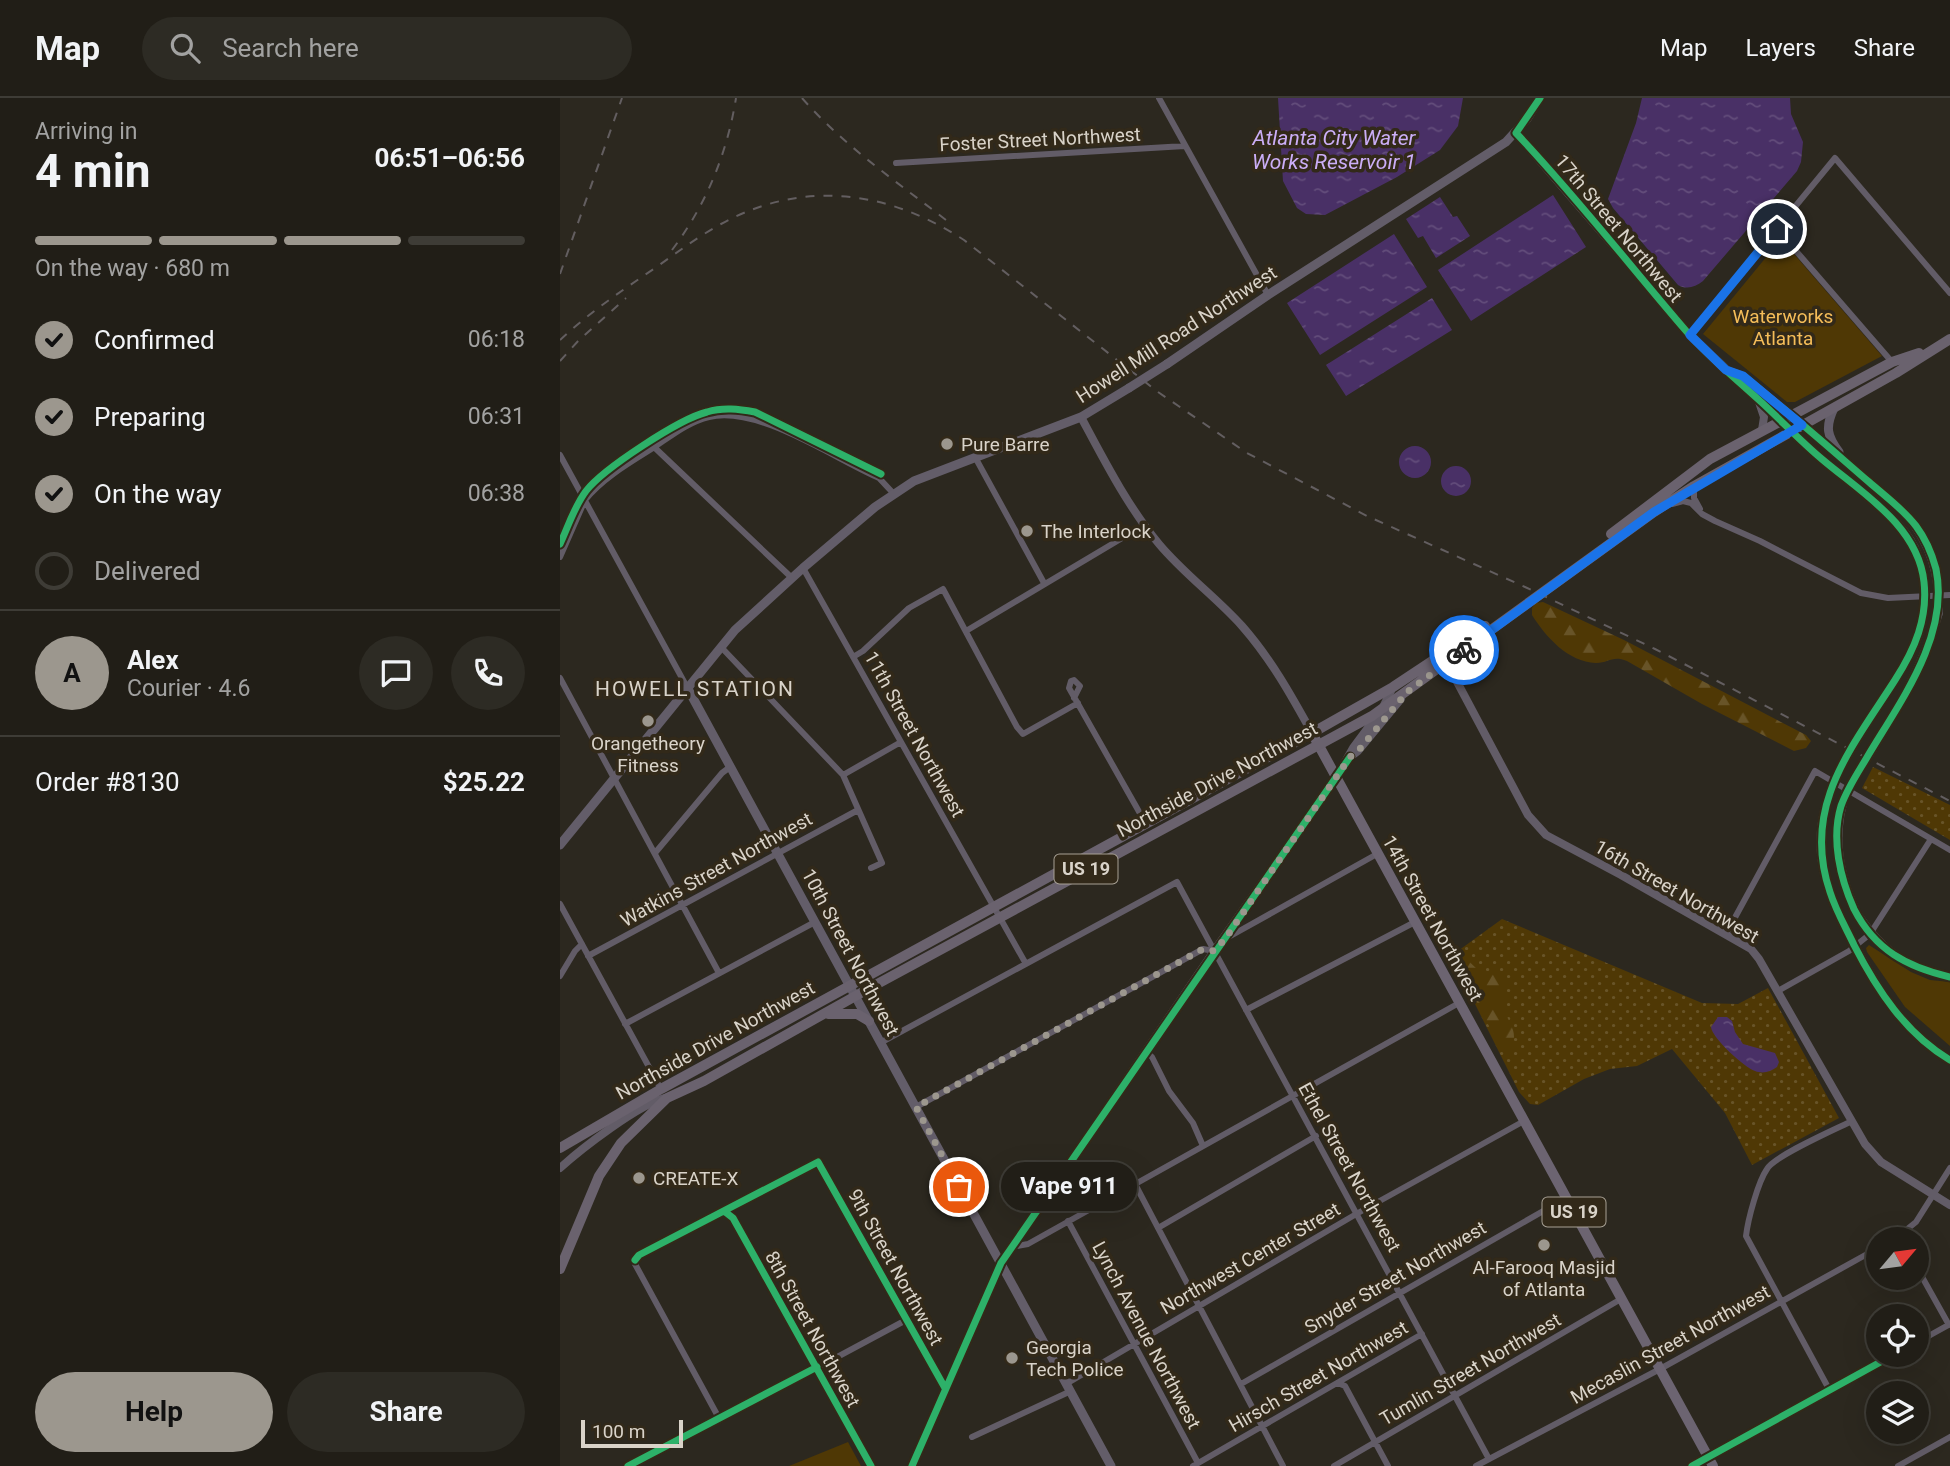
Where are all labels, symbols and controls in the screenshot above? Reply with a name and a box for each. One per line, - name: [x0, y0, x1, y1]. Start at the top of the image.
- search box: [142, 17, 632, 80]
- text: Map: [35, 29, 100, 68]
- icon: search: [166, 29, 204, 67]
- text: Search here: [222, 33, 359, 63]
- text: Map: [1660, 34, 1708, 62]
- text: Layers: [1746, 34, 1816, 62]
- text: Share: [1854, 34, 1915, 62]
- text: Arriving in: [35, 118, 138, 145]
- street label: Foster Street Northwest: [939, 123, 1141, 156]
- water label: Atlanta City Water Works Reservoir 1: [1252, 126, 1417, 174]
- text: 06:51–06:56: [375, 143, 525, 173]
- text: 4 min: [35, 144, 151, 198]
- street label: 17th Street Northwest: [1550, 150, 1687, 307]
- pin: [1747, 199, 1807, 259]
- icon: home: [1758, 210, 1796, 248]
- text: On the way · 680 m: [35, 255, 230, 282]
- street label: Howell Mill Road Northwest: [1072, 261, 1281, 408]
- park label: Waterworks Atlanta: [1733, 305, 1833, 350]
- icon: check: [35, 321, 73, 359]
- text: Confirmed: [94, 325, 215, 355]
- text: 06:18: [468, 326, 525, 353]
- icon: check: [35, 398, 73, 436]
- text: Preparing: [94, 402, 206, 432]
- text: 06:31: [468, 403, 525, 430]
- place label: Pure Barre: [961, 433, 1049, 456]
- marker: Pure Barre: [939, 436, 955, 452]
- icon: check: [35, 475, 73, 513]
- text: On the way: [94, 479, 222, 509]
- text: 06:38: [468, 480, 525, 507]
- place label: The Interlock: [1041, 520, 1151, 543]
- marker: The Interlock: [1019, 523, 1035, 539]
- text: Delivered: [94, 556, 201, 586]
- courier: [1429, 615, 1499, 685]
- icon: bike: [1445, 631, 1483, 669]
- button: chat: [359, 636, 433, 710]
- button: phone: [451, 636, 525, 710]
- text: Alex: [127, 645, 179, 675]
- street label: 11th Street Northwest: [859, 647, 970, 821]
- text: A: [63, 658, 81, 688]
- text: Courier · 4.6: [127, 675, 250, 702]
- district label: HOWELL STATION: [595, 677, 795, 701]
- marker: Orangetheory Fitness: [640, 713, 656, 729]
- street label: Northside Drive Northwest: [1113, 717, 1321, 842]
- place label: Orangetheory Fitness: [591, 732, 705, 777]
- text: Order #8130: [35, 767, 180, 797]
- text: $25.22: [443, 767, 525, 797]
- street label: Watkins Street Northwest: [616, 807, 816, 932]
- street label: 14th Street Northwest: [1377, 831, 1488, 1005]
- street label: 16th Street Northwest: [1590, 835, 1763, 948]
- road number: US 19: [1054, 854, 1118, 884]
- street label: 10th Street Northwest: [797, 865, 904, 1040]
- street label: Northside Drive Northwest: [612, 976, 819, 1105]
- street label: Ethel Street Northwest: [1293, 1079, 1406, 1256]
- pin: [929, 1157, 989, 1217]
- callout: Vape 911: [1001, 1162, 1138, 1212]
- place label: CREATE-X: [653, 1167, 738, 1190]
- icon: bag: [940, 1168, 978, 1206]
- marker: CREATE-X: [631, 1170, 647, 1186]
- text: Vape 911: [1020, 1173, 1118, 1200]
- street label: 9th Street Northwest: [843, 1185, 948, 1349]
- street label: Northwest Center Street: [1156, 1198, 1344, 1319]
- road number: US 19: [1542, 1198, 1606, 1226]
- street label: Snyder Street Northwest: [1300, 1216, 1490, 1339]
- north arrow: [1866, 1227, 1928, 1290]
- map controls: [1866, 1227, 1929, 1444]
- marker: Al-Farooq Masjid of Atlanta: [1536, 1237, 1552, 1253]
- street label: Lynch Avenue Northwest: [1087, 1238, 1206, 1433]
- street label: 8th Street Northwest: [760, 1247, 865, 1411]
- place label: Al-Farooq Masjid of Atlanta: [1473, 1256, 1615, 1301]
- street label: Mecaslin Street Northwest: [1567, 1280, 1774, 1409]
- button: locate: [1866, 1304, 1929, 1367]
- street label: Tumlin Street Northwest: [1376, 1308, 1565, 1431]
- street label: Hirsch Street Northwest: [1225, 1316, 1412, 1437]
- place label: Georgia Tech Police: [1026, 1336, 1124, 1381]
- marker: Georgia Tech Police: [1004, 1350, 1020, 1366]
- button: Help: [35, 1372, 273, 1452]
- button: Share: [287, 1372, 525, 1452]
- button: layers: [1866, 1381, 1929, 1444]
- scale bar: [581, 1417, 682, 1449]
- text: 100 m: [592, 1420, 645, 1443]

